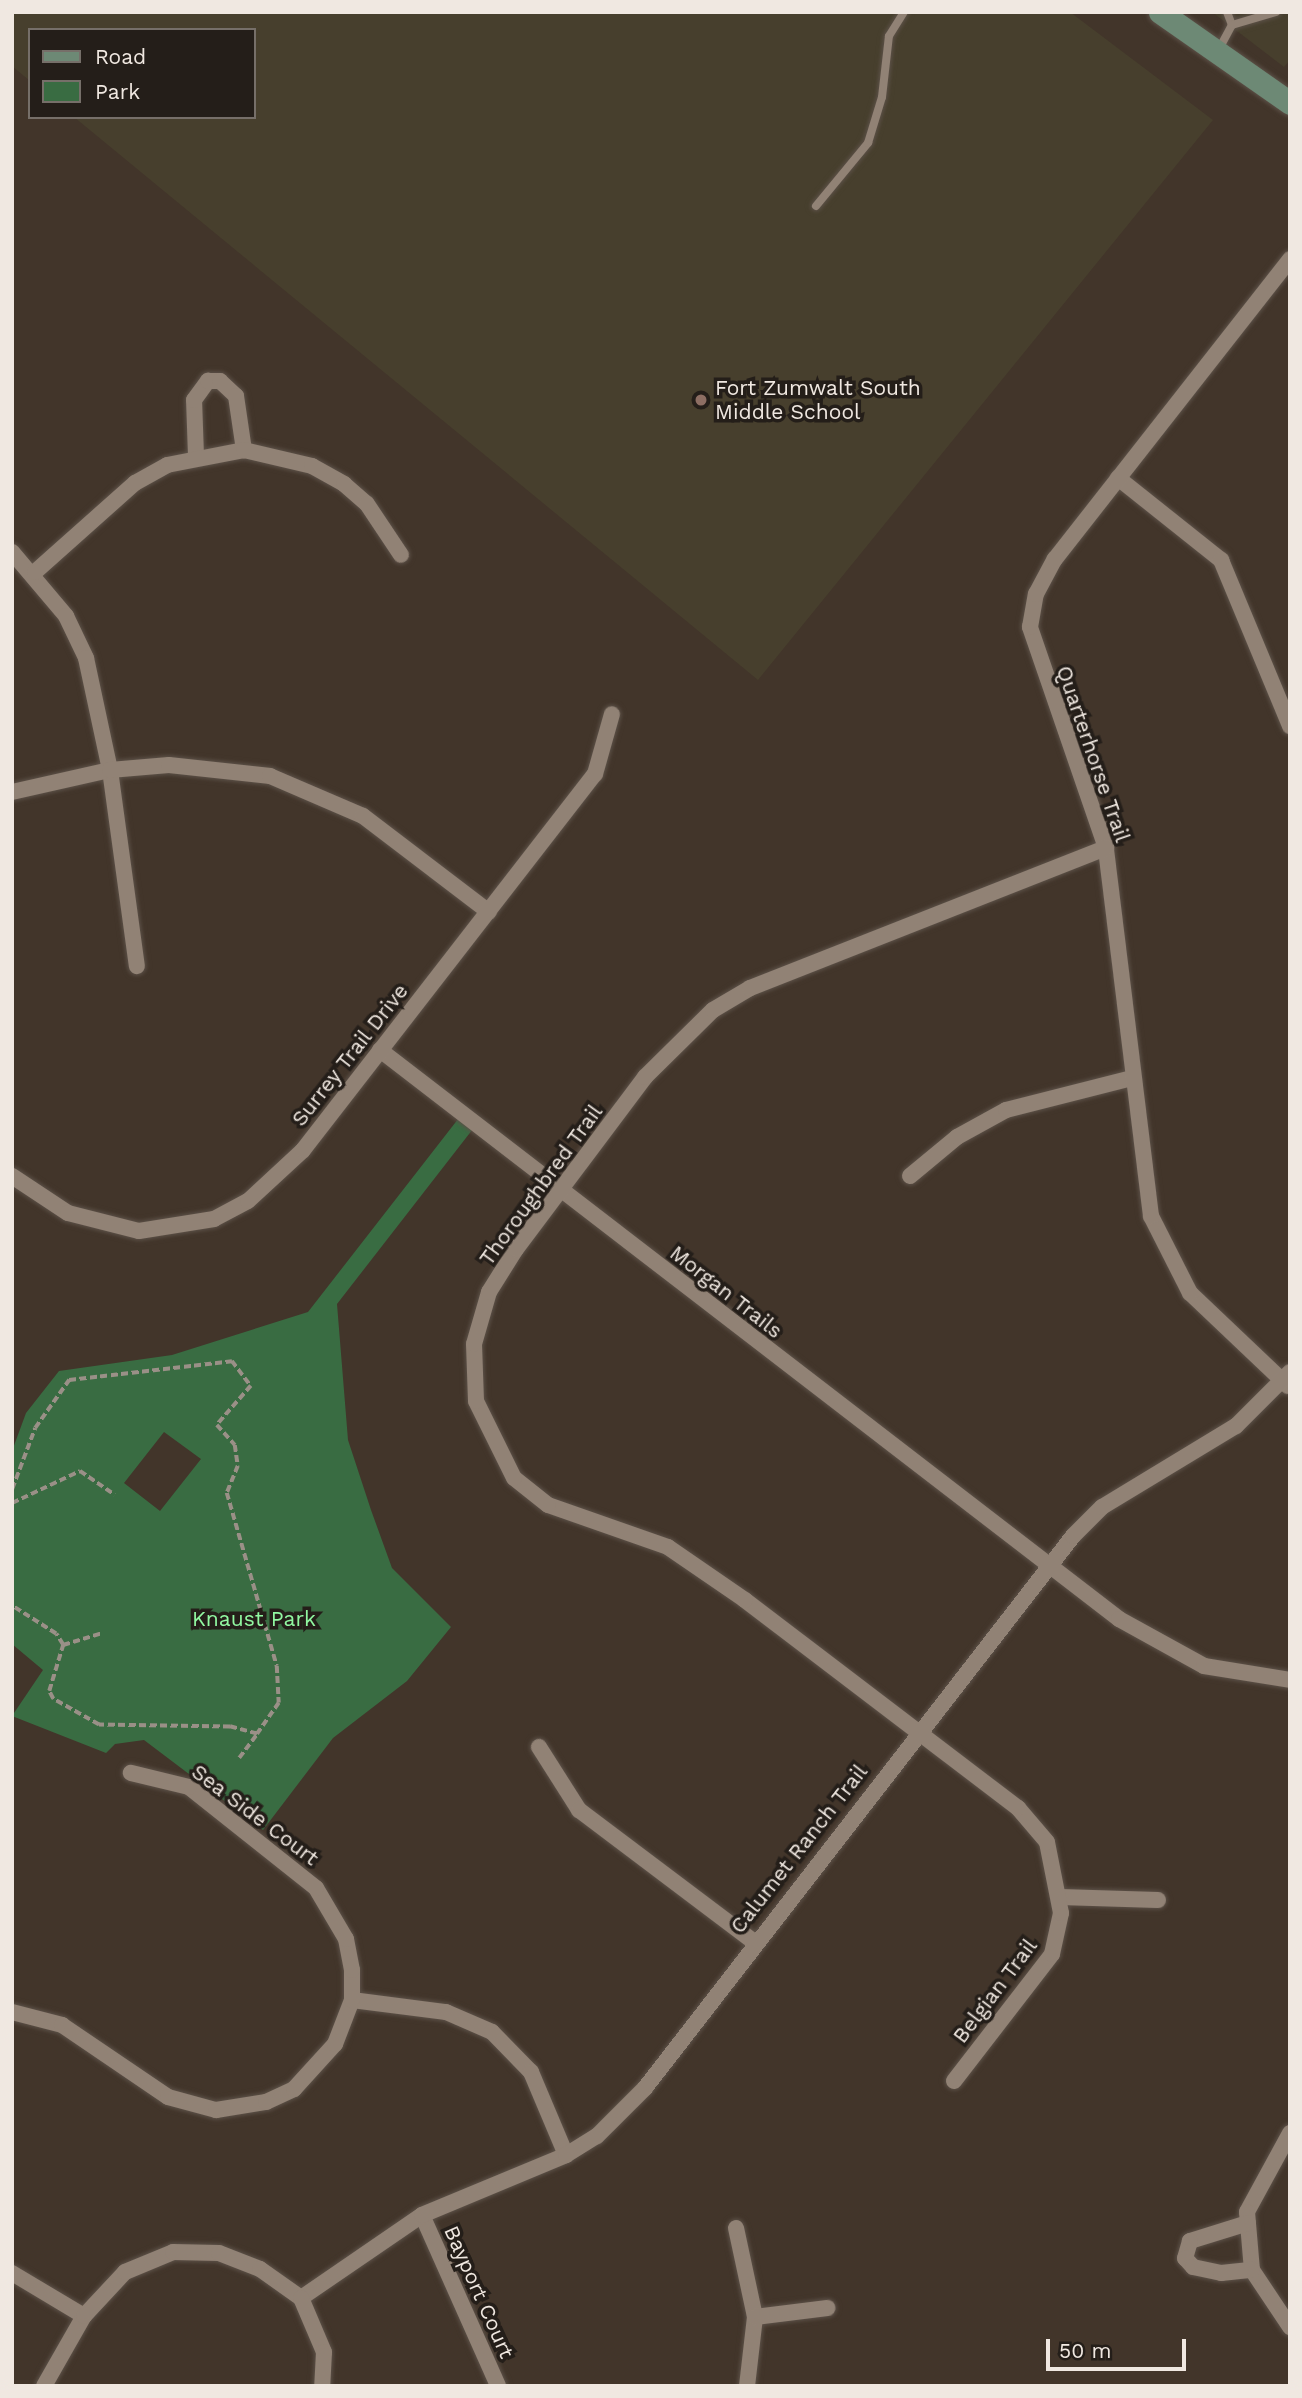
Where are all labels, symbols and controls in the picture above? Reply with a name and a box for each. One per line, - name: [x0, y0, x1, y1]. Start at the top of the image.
- legend: [28, 28, 256, 119]
- text: Road: [95, 44, 146, 69]
- text: Park: [95, 79, 140, 104]
- place label: Fort Zumwalt South Middle School: [715, 375, 921, 425]
- marker: Fort Zumwalt South Middle School: [693, 392, 709, 408]
- street label: Quarterhorse Trail: [1051, 662, 1135, 846]
- street label: Surrey Trail Drive: [286, 978, 414, 1132]
- street label: Thoroughbred Trail: [474, 1099, 608, 1271]
- street label: Morgan Trails: [665, 1240, 787, 1344]
- park label: Knaust Park: [192, 1606, 316, 1632]
- street label: Sea Side Court: [186, 1759, 324, 1871]
- street label: Calumet Ranch Trail: [725, 1759, 873, 1939]
- street label: Belgian Trail: [947, 1934, 1043, 2048]
- street label: Bayport Court: [439, 2222, 519, 2362]
- scale bar: [1050, 2324, 1190, 2368]
- text: 50 m: [1059, 2338, 1111, 2363]

